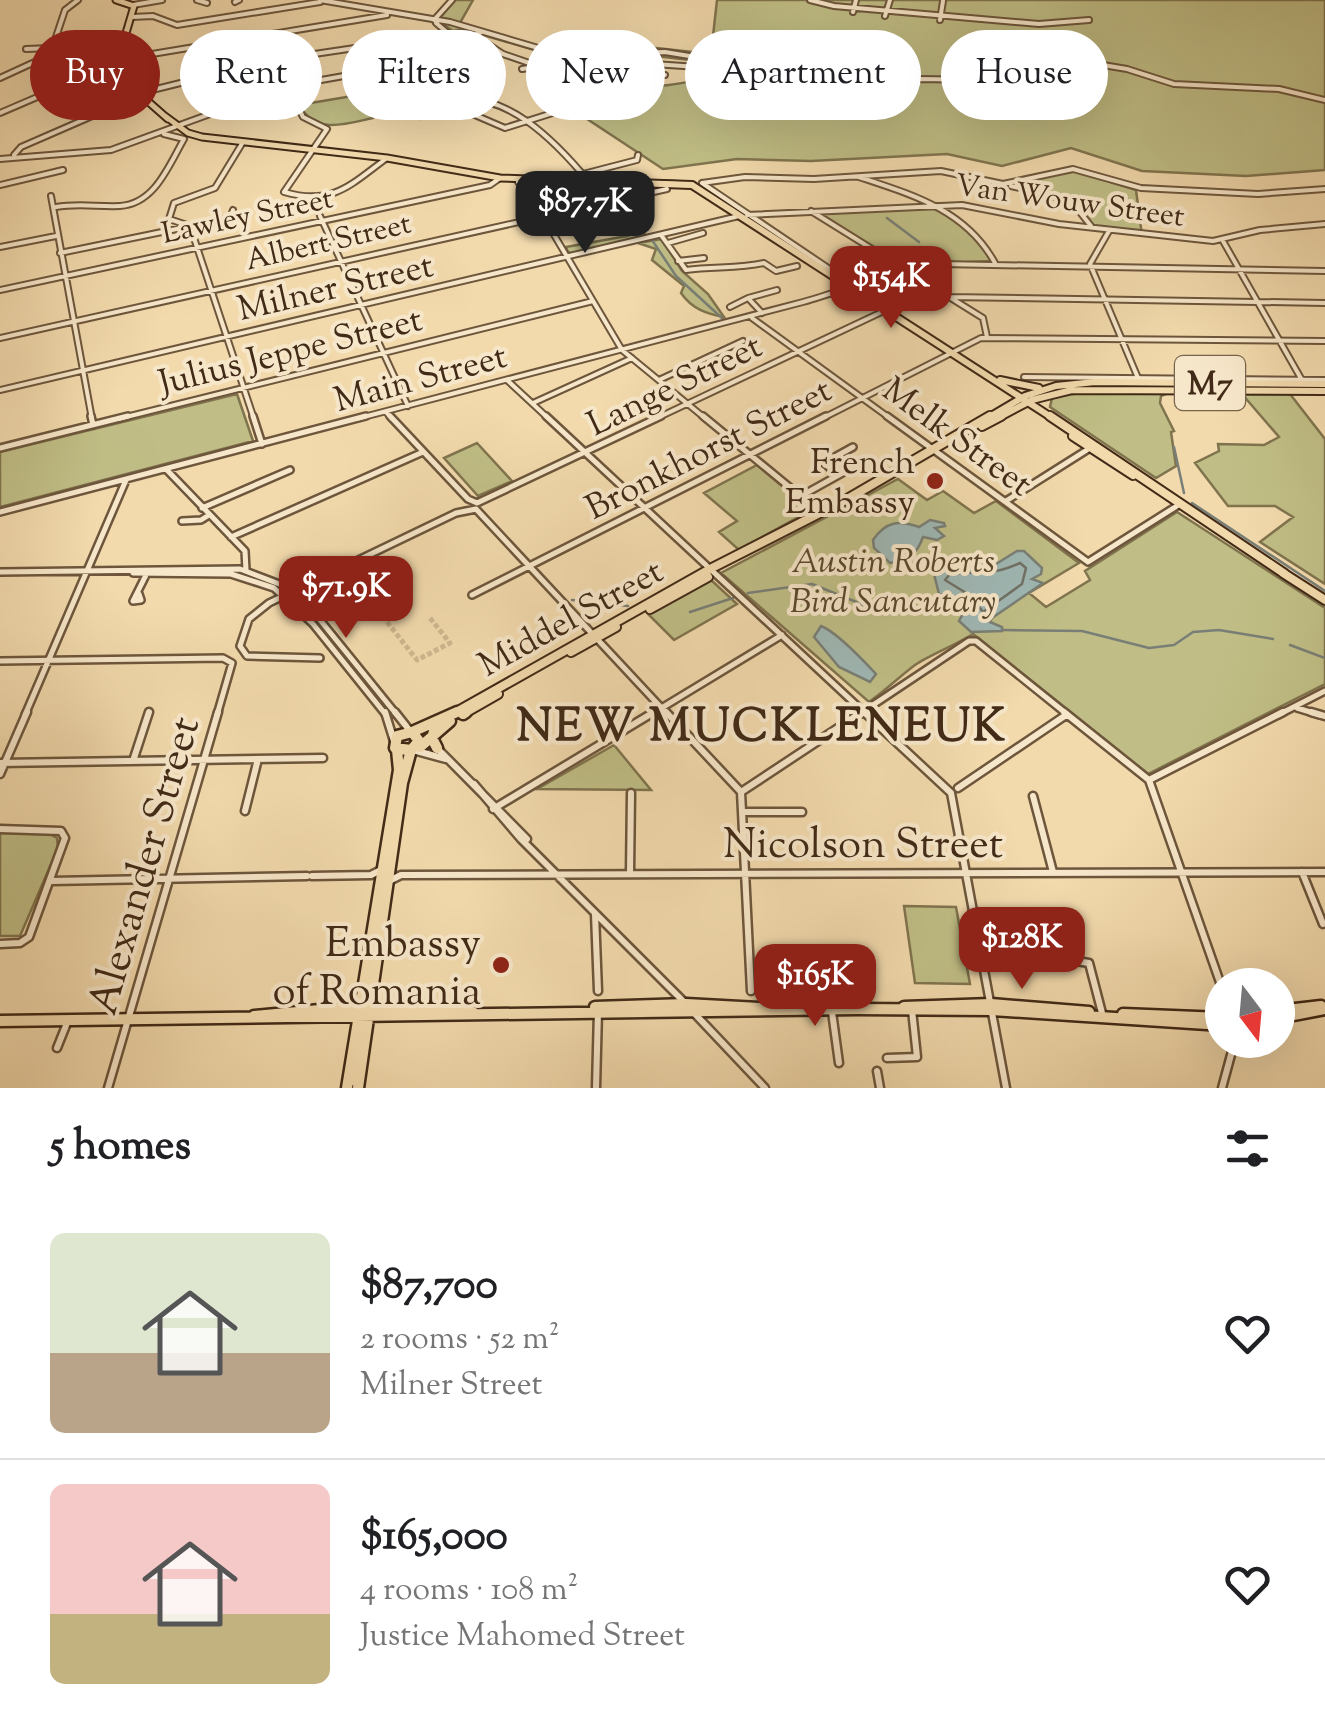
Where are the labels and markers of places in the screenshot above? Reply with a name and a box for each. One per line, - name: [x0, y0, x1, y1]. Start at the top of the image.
- pin: $87.7K: [504, 171, 666, 256]
- pin: $154K: [821, 246, 961, 331]
- place label: French Embassy: [785, 439, 915, 530]
- marker: French Embassy: [924, 470, 946, 492]
- pin: $71.9K: [265, 556, 427, 641]
- pin: $128K: [952, 907, 1092, 992]
- place label: Embassy of Romania: [272, 916, 481, 1024]
- pin: $165K: [745, 944, 885, 1029]
- marker: Embassy of Romania: [490, 954, 512, 976]

